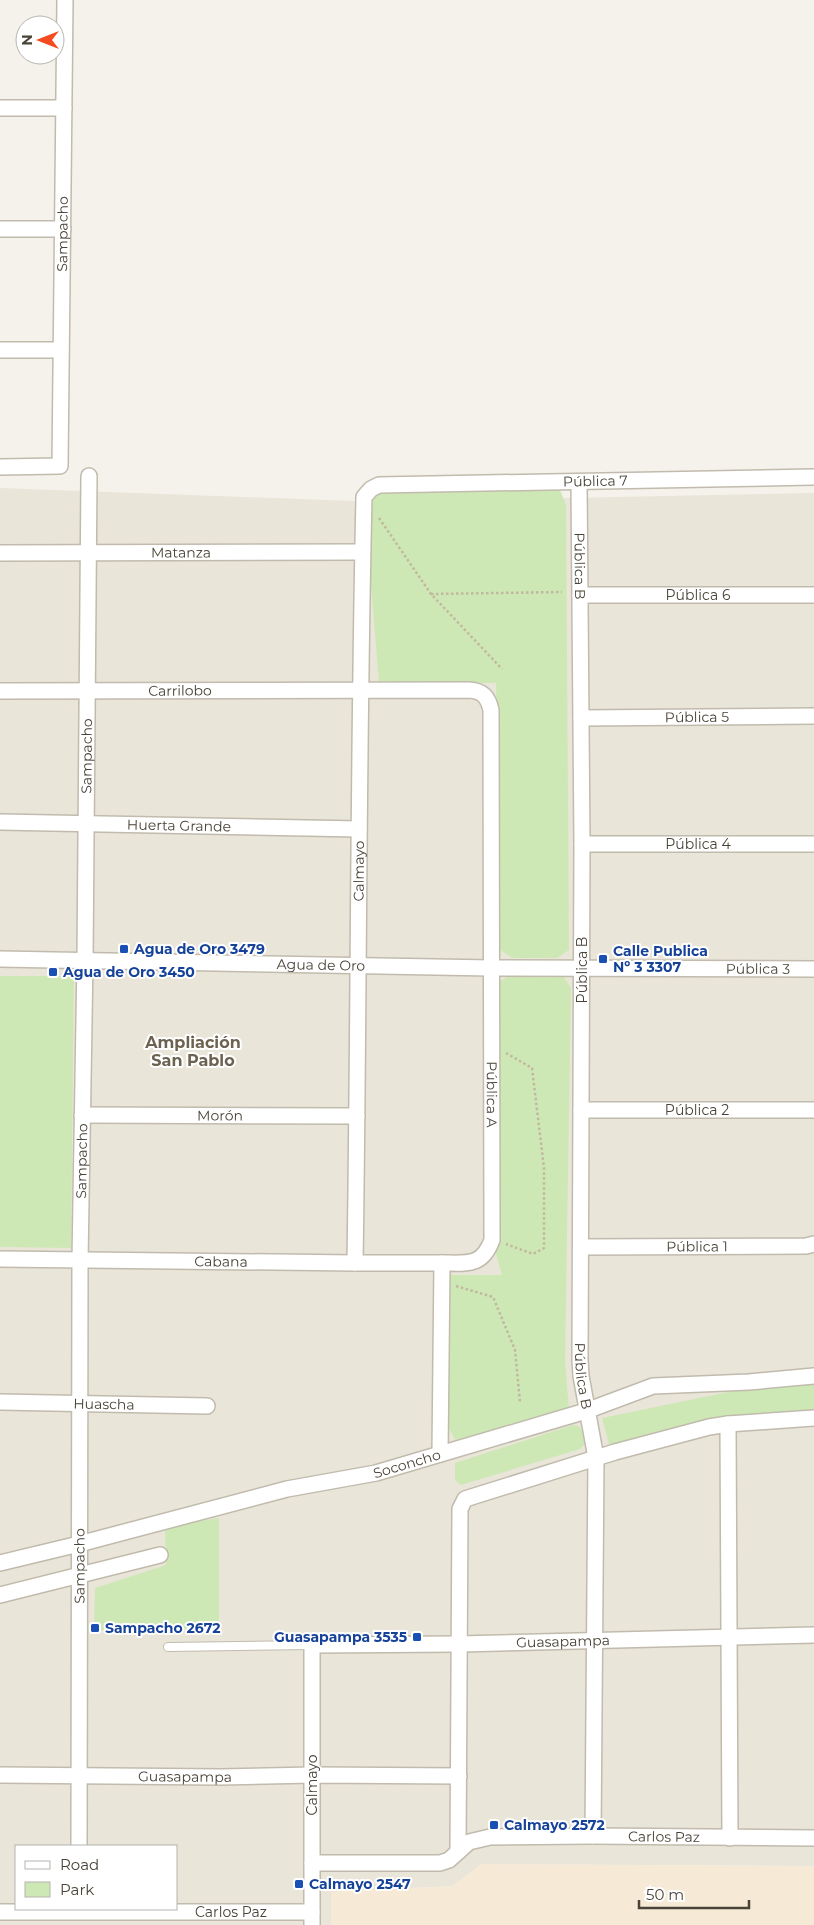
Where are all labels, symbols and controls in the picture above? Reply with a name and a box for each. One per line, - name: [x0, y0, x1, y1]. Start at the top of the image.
- north arrow: [15, 15, 65, 65]
- text: N: [18, 34, 36, 46]
- street label: Sampacho: [53, 196, 72, 272]
- street label: Pública 7: [563, 471, 628, 491]
- street label: Pública B: [570, 532, 589, 600]
- street label: Matanza: [151, 543, 211, 562]
- street label: Pública 6: [666, 586, 731, 604]
- street label: Carrilobo: [148, 682, 212, 700]
- street label: Pública 5: [665, 708, 729, 726]
- street label: Sampacho: [77, 718, 96, 794]
- street label: Huerta Grande: [127, 815, 231, 836]
- street label: Pública 4: [665, 835, 732, 853]
- street label: Calmayo: [350, 840, 368, 902]
- street label: Pública B: [573, 937, 591, 1003]
- place label: Agua de Oro 3479: [133, 940, 265, 958]
- place label: Calle Publica Nº 3 3307: [613, 942, 708, 976]
- marker: Agua de Oro 3479: [118, 943, 130, 955]
- marker: Calle Publica Nº 3 3307: [597, 953, 609, 965]
- street label: Agua de Oro: [277, 955, 366, 975]
- street label: Pública 3: [726, 960, 790, 978]
- place label: Agua de Oro 3450: [62, 963, 195, 981]
- marker: Agua de Oro 3450: [47, 966, 59, 978]
- district label: Ampliación San Pablo: [144, 1033, 241, 1070]
- street label: Pública A: [483, 1061, 501, 1129]
- street label: Pública 2: [665, 1101, 729, 1119]
- street label: Morón: [197, 1106, 243, 1125]
- street label: Sampacho: [72, 1123, 91, 1199]
- street label: Pública 1: [666, 1237, 728, 1256]
- street label: Cabana: [194, 1252, 248, 1271]
- street label: Pública B: [571, 1342, 596, 1410]
- street label: Huascha: [73, 1394, 135, 1414]
- street label: Soconcho: [371, 1445, 443, 1482]
- street label: Sampacho: [70, 1528, 89, 1604]
- place label: Sampacho 2672: [105, 1619, 221, 1637]
- marker: Sampacho 2672: [89, 1622, 101, 1634]
- place label: Guasapampa 3535: [274, 1628, 407, 1646]
- marker: Guasapampa 3535: [411, 1631, 423, 1643]
- street label: Guasapampa: [516, 1631, 610, 1652]
- street label: Calmayo: [303, 1754, 321, 1815]
- street label: Guasapampa: [138, 1767, 232, 1786]
- place label: Calmayo 2572: [504, 1816, 605, 1834]
- marker: Calmayo 2572: [488, 1819, 500, 1831]
- street label: Carlos Paz: [628, 1827, 700, 1846]
- legend: [15, 1845, 178, 1910]
- text: Road: [60, 1855, 99, 1874]
- place label: Calmayo 2547: [309, 1875, 411, 1893]
- marker: Calmayo 2547: [293, 1878, 305, 1890]
- scale bar: [639, 1878, 749, 1910]
- text: Park: [60, 1880, 94, 1899]
- text: 50 m: [646, 1885, 684, 1904]
- street label: Carlos Paz: [195, 1903, 267, 1921]

